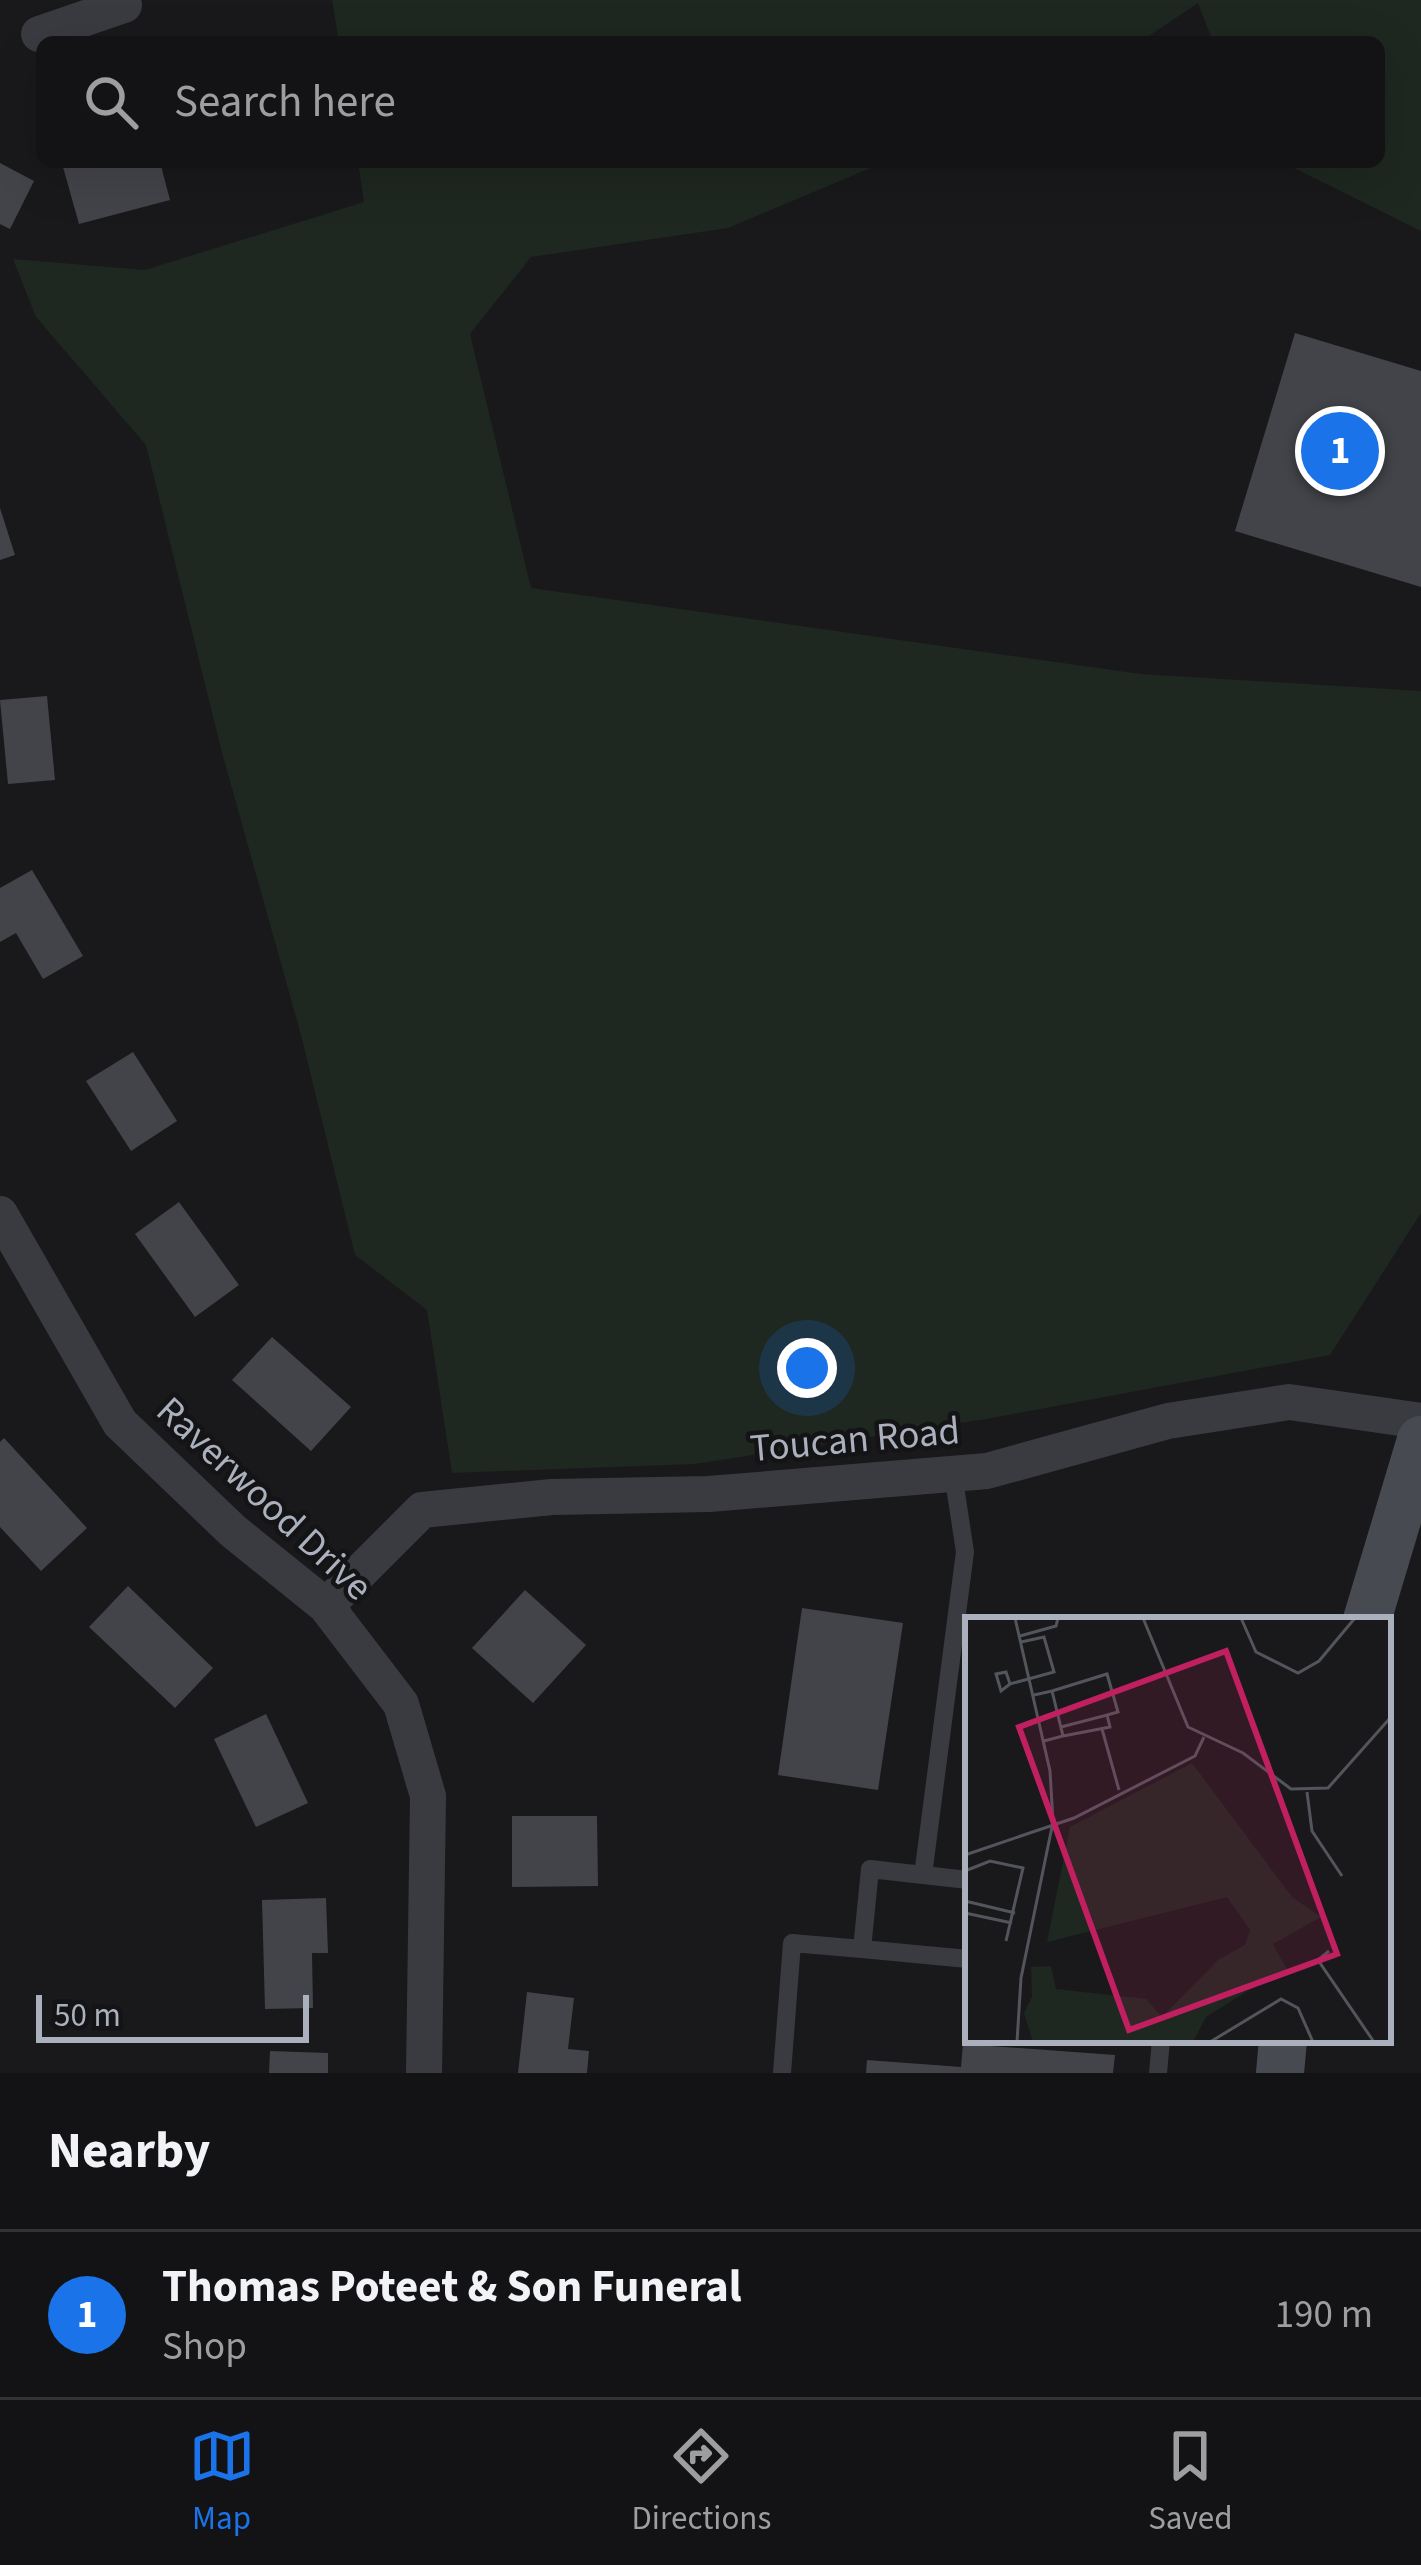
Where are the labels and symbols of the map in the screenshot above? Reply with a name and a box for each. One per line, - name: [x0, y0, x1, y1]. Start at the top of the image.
- pin: 1: [1301, 406, 1379, 496]
- your location: [777, 1338, 837, 1398]
- street label: Raverwood Drive: [143, 1384, 385, 1614]
- street label: Toucan Road: [748, 1403, 962, 1477]
- inset map: [965, 1617, 1391, 2043]
- scale bar: [36, 1989, 309, 2042]

